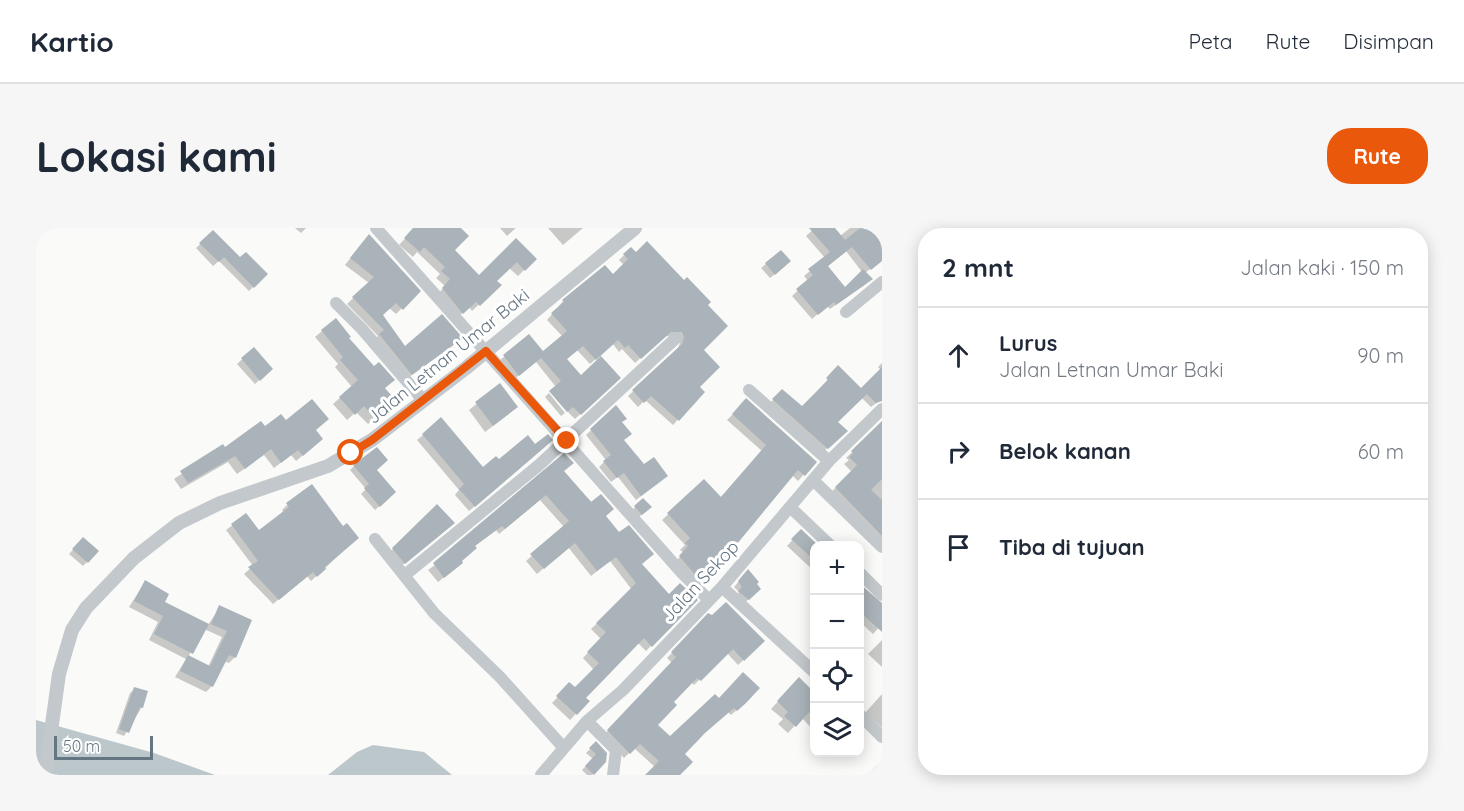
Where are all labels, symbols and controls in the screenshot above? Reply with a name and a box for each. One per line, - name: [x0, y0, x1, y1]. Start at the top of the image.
- text: Kartio: [30, 24, 114, 59]
- text: Peta: [1189, 28, 1233, 54]
- text: Rute: [1266, 28, 1310, 54]
- text: Disimpan: [1343, 28, 1434, 54]
- button: Rute: [1327, 128, 1428, 184]
- text: Lokasi kami: [36, 130, 277, 183]
- text: 2 mnt: [942, 251, 1014, 284]
- text: Jalan kaki · 150 m: [1240, 255, 1404, 280]
- street label: Jalan Letnan Umar Baki: [362, 283, 534, 429]
- text: Lurus: [999, 329, 1057, 357]
- icon: ahead: [942, 339, 975, 372]
- text: 90 m: [1357, 343, 1404, 368]
- text: Jalan Letnan Umar Baki: [999, 357, 1224, 382]
- route end: [553, 427, 579, 453]
- icon: right: [942, 435, 975, 468]
- text: Belok kanan: [999, 437, 1131, 465]
- route start: [337, 439, 363, 465]
- text: 60 m: [1358, 439, 1404, 464]
- icon: arrive: [942, 531, 975, 564]
- text: Tiba di tujuan: [999, 533, 1145, 561]
- street label: Jalan Sekop: [657, 535, 744, 626]
- map controls: [810, 541, 864, 757]
- button: +: [810, 541, 864, 595]
- button: −: [810, 595, 864, 649]
- button: locate: [810, 649, 864, 703]
- button: layers: [810, 703, 864, 757]
- scale bar: [54, 733, 153, 760]
- text: 50 m: [63, 736, 100, 756]

